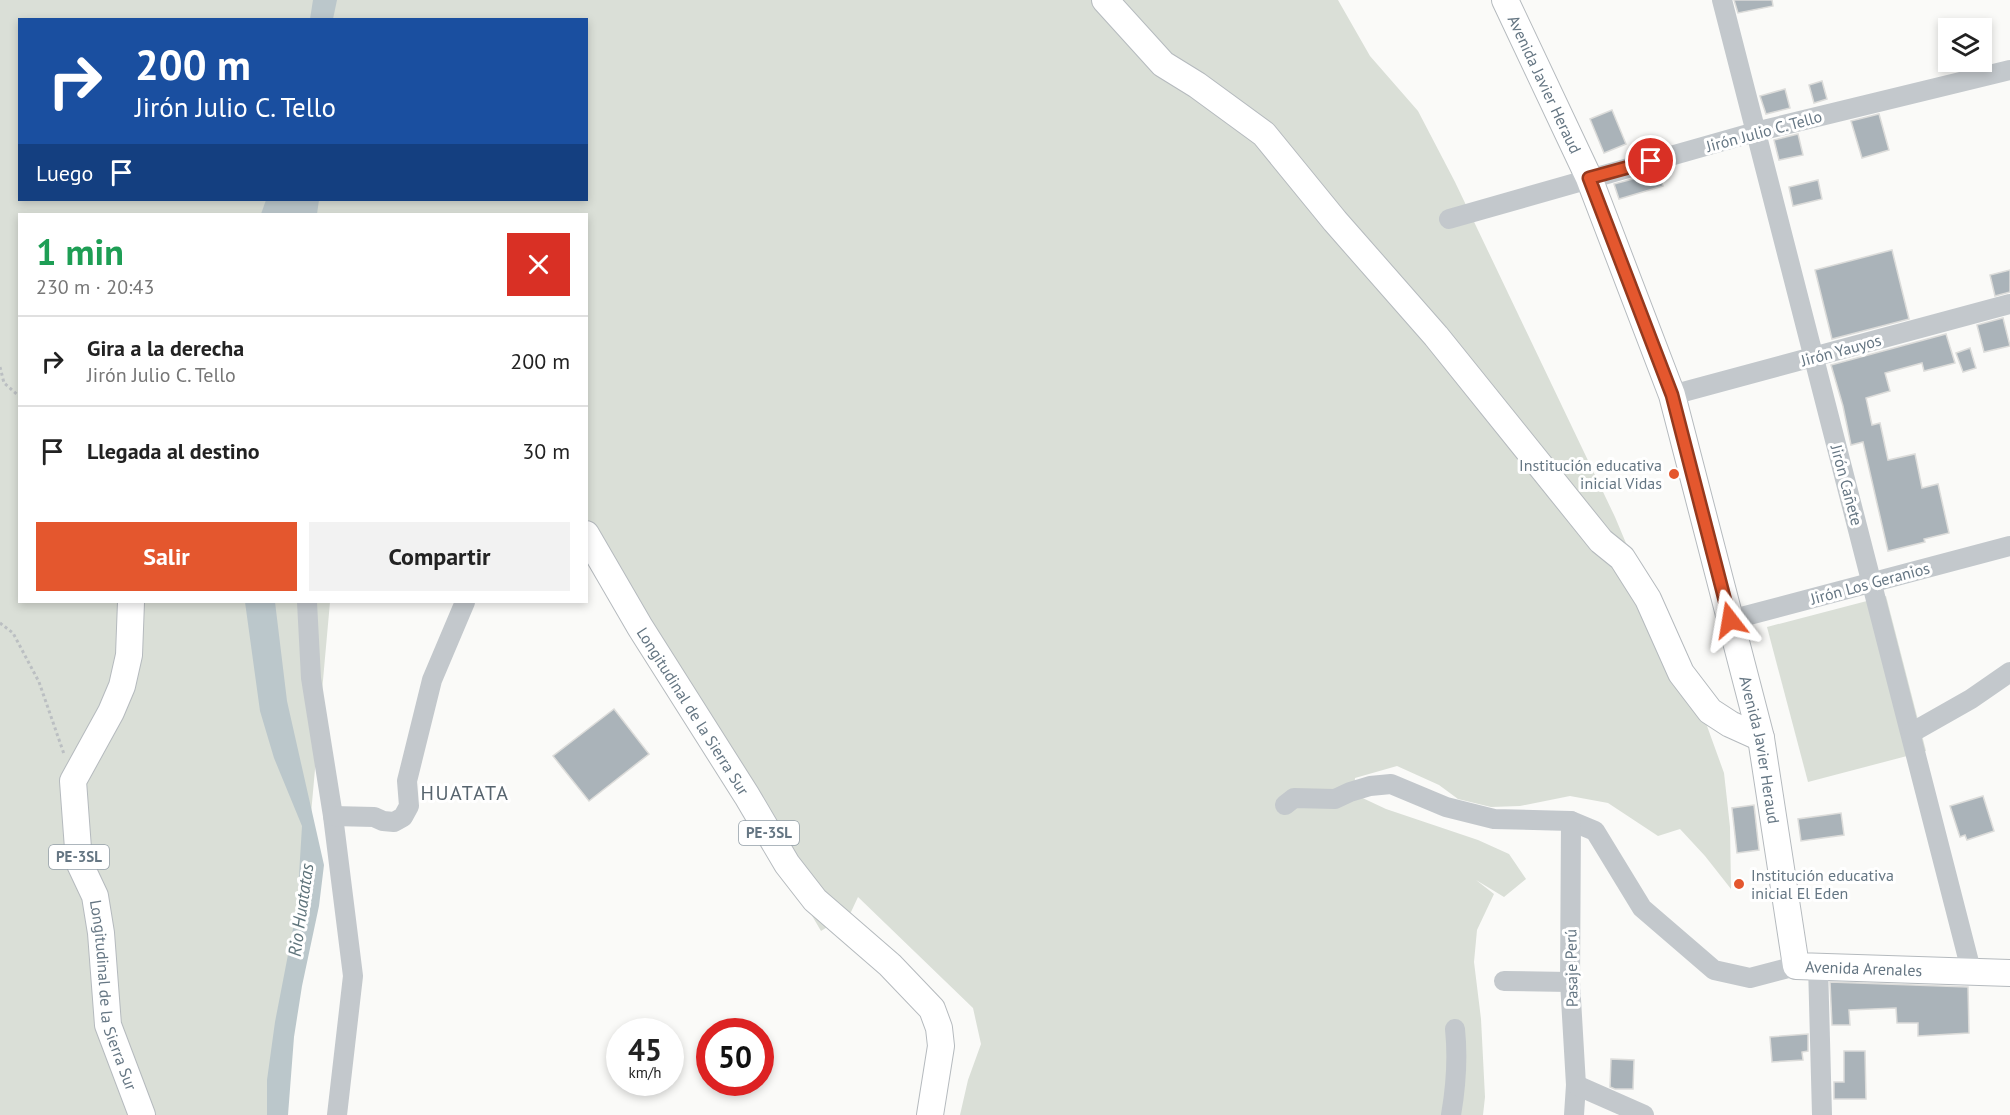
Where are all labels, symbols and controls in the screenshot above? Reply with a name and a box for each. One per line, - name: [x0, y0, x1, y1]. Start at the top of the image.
- street label: Avenida Javier Heraud: [1504, 12, 1586, 156]
- map controls: [1938, 18, 1992, 72]
- button: layers: [1938, 18, 1992, 72]
- text: 200 m: [135, 37, 251, 92]
- icon: right: [36, 42, 114, 120]
- text: Jirón Julio C. Tello: [135, 90, 336, 124]
- street label: Jirón Julio C. Tello: [1703, 106, 1824, 156]
- pin: [1625, 135, 1676, 186]
- icon: arrive: [1634, 144, 1667, 177]
- icon: arrive: [105, 156, 138, 189]
- text: Luego: [36, 159, 93, 187]
- text: 1 min: [36, 228, 124, 275]
- button: close: [507, 233, 570, 296]
- text: 230 m · 20:43: [36, 274, 154, 300]
- street label: Jirón Yauyos: [1798, 330, 1884, 371]
- text: Gira a la derecha: [87, 334, 244, 362]
- icon: right: [36, 345, 69, 378]
- text: 200 m: [510, 347, 570, 375]
- text: Jirón Julio C. Tello: [87, 362, 236, 388]
- icon: arrive: [36, 435, 69, 468]
- text: Llegada al destino: [87, 437, 260, 465]
- text: 30 m: [522, 437, 570, 465]
- street label: Jirón Cañete: [1826, 441, 1867, 528]
- place label: Institución educativa inicial Vidas: [1519, 455, 1662, 493]
- marker: Institución educativa inicial Vidas: [1667, 467, 1681, 481]
- button: Salir: [36, 522, 297, 591]
- button: Compartir: [309, 522, 570, 591]
- street label: Jirón Los Geranios: [1807, 557, 1932, 609]
- position arrow: [1698, 588, 1762, 652]
- street label: Longitudinal de la Sierra Sur: [633, 623, 754, 799]
- street label: Avenida Javier Heraud: [1735, 674, 1784, 825]
- district label: HUATATA: [421, 780, 509, 806]
- road number: PE-3SL: [739, 821, 799, 845]
- road number: PE-3SL: [49, 845, 109, 869]
- water label: Rio Huatatas: [283, 861, 319, 958]
- place label: Institución educativa inicial El Eden: [1751, 865, 1894, 903]
- marker: Institución educativa inicial El Eden: [1732, 877, 1746, 891]
- street label: Longitudinal de la Sierra Sur: [86, 898, 142, 1094]
- street label: Pasaje Perú: [1560, 929, 1582, 1007]
- street label: Avenida Arenales: [1805, 956, 1923, 980]
- speed limit sign: 50: [696, 1018, 774, 1096]
- text: 45: [628, 1030, 662, 1069]
- text: km/h: [629, 1063, 661, 1082]

